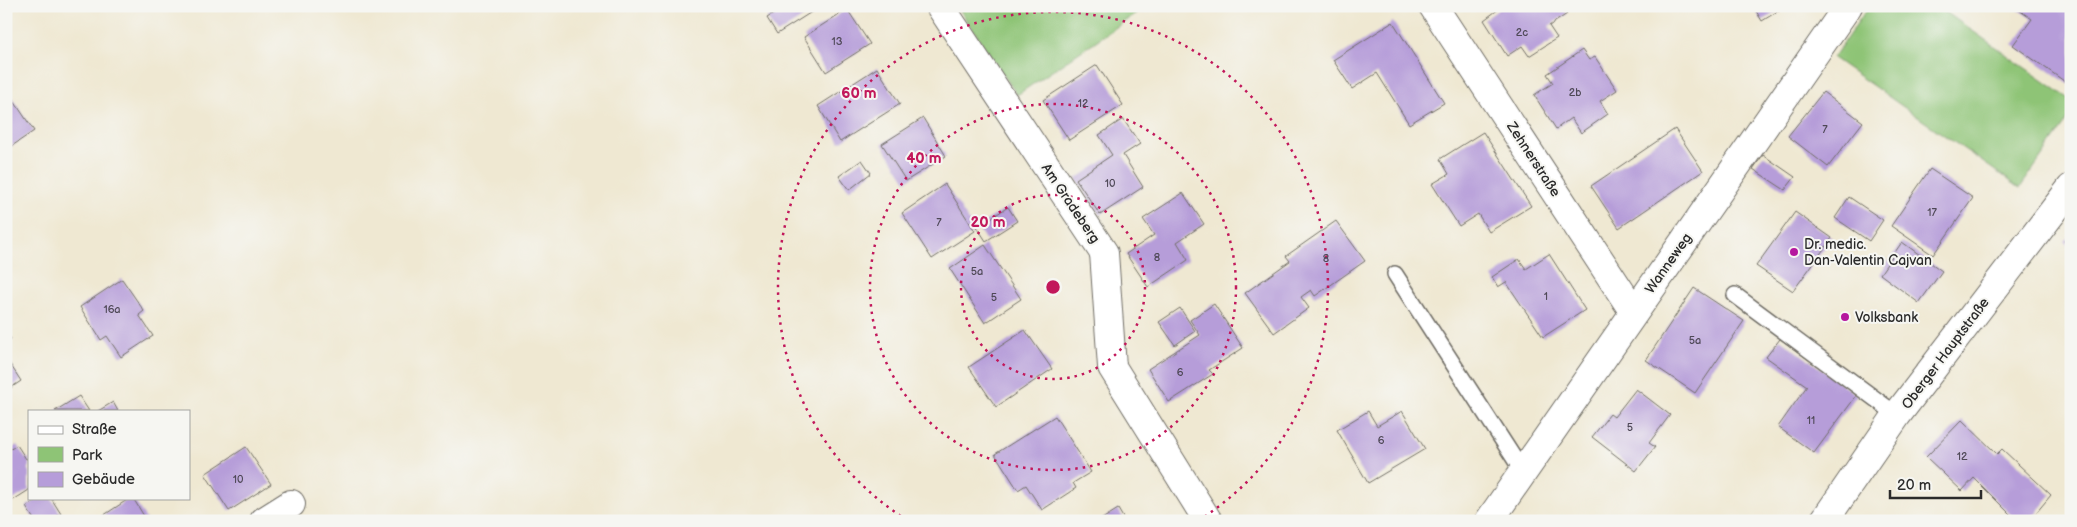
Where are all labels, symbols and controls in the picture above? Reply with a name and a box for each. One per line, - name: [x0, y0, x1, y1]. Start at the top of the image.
- house number: 2c: [1516, 26, 1528, 39]
- house number: 13: [831, 35, 843, 48]
- text: 60 m: [841, 84, 877, 103]
- house number: 2b: [1569, 86, 1581, 99]
- house number: 12: [1078, 97, 1089, 110]
- street label: Zehnerstraße: [1503, 118, 1564, 200]
- house number: 7: [1822, 123, 1828, 136]
- text: 40 m: [906, 149, 942, 168]
- street label: Am Gradeberg: [1038, 160, 1103, 246]
- house number: 10: [1105, 177, 1116, 190]
- house number: 17: [1927, 206, 1937, 219]
- text: 20 m: [971, 213, 1006, 232]
- house number: 7: [936, 216, 942, 229]
- street label: Wanneweg: [1641, 230, 1695, 297]
- place label: Dr. medic. Dan-Valentin Cajvan: [1804, 236, 1932, 269]
- marker: Dr. medic. Dan-Valentin Cajvan: [1788, 246, 1800, 258]
- house number: 8: [1154, 251, 1160, 264]
- house number: 8: [1323, 252, 1329, 265]
- house number: 5a: [971, 265, 983, 278]
- centre of rings: [1044, 278, 1062, 296]
- house number: 1: [1544, 290, 1548, 303]
- house number: 5: [991, 291, 997, 304]
- street label: Oberger Hauptstraße: [1898, 294, 1993, 412]
- house number: 16a: [103, 303, 121, 316]
- place label: Volksbank: [1855, 309, 1918, 326]
- marker: Volksbank: [1839, 311, 1851, 323]
- house number: 5a: [1689, 334, 1701, 347]
- house number: 6: [1177, 366, 1184, 379]
- legend: [28, 410, 190, 500]
- house number: 11: [1807, 414, 1815, 427]
- text: Straße: [72, 420, 117, 439]
- house number: 5: [1627, 421, 1633, 434]
- house number: 6: [1378, 434, 1385, 447]
- text: Park: [72, 446, 103, 465]
- house number: 12: [1957, 450, 1968, 463]
- scale bar: [1890, 467, 1981, 499]
- text: Gebäude: [72, 470, 135, 489]
- house number: 10: [233, 473, 244, 486]
- text: 20 m: [1897, 476, 1931, 495]

